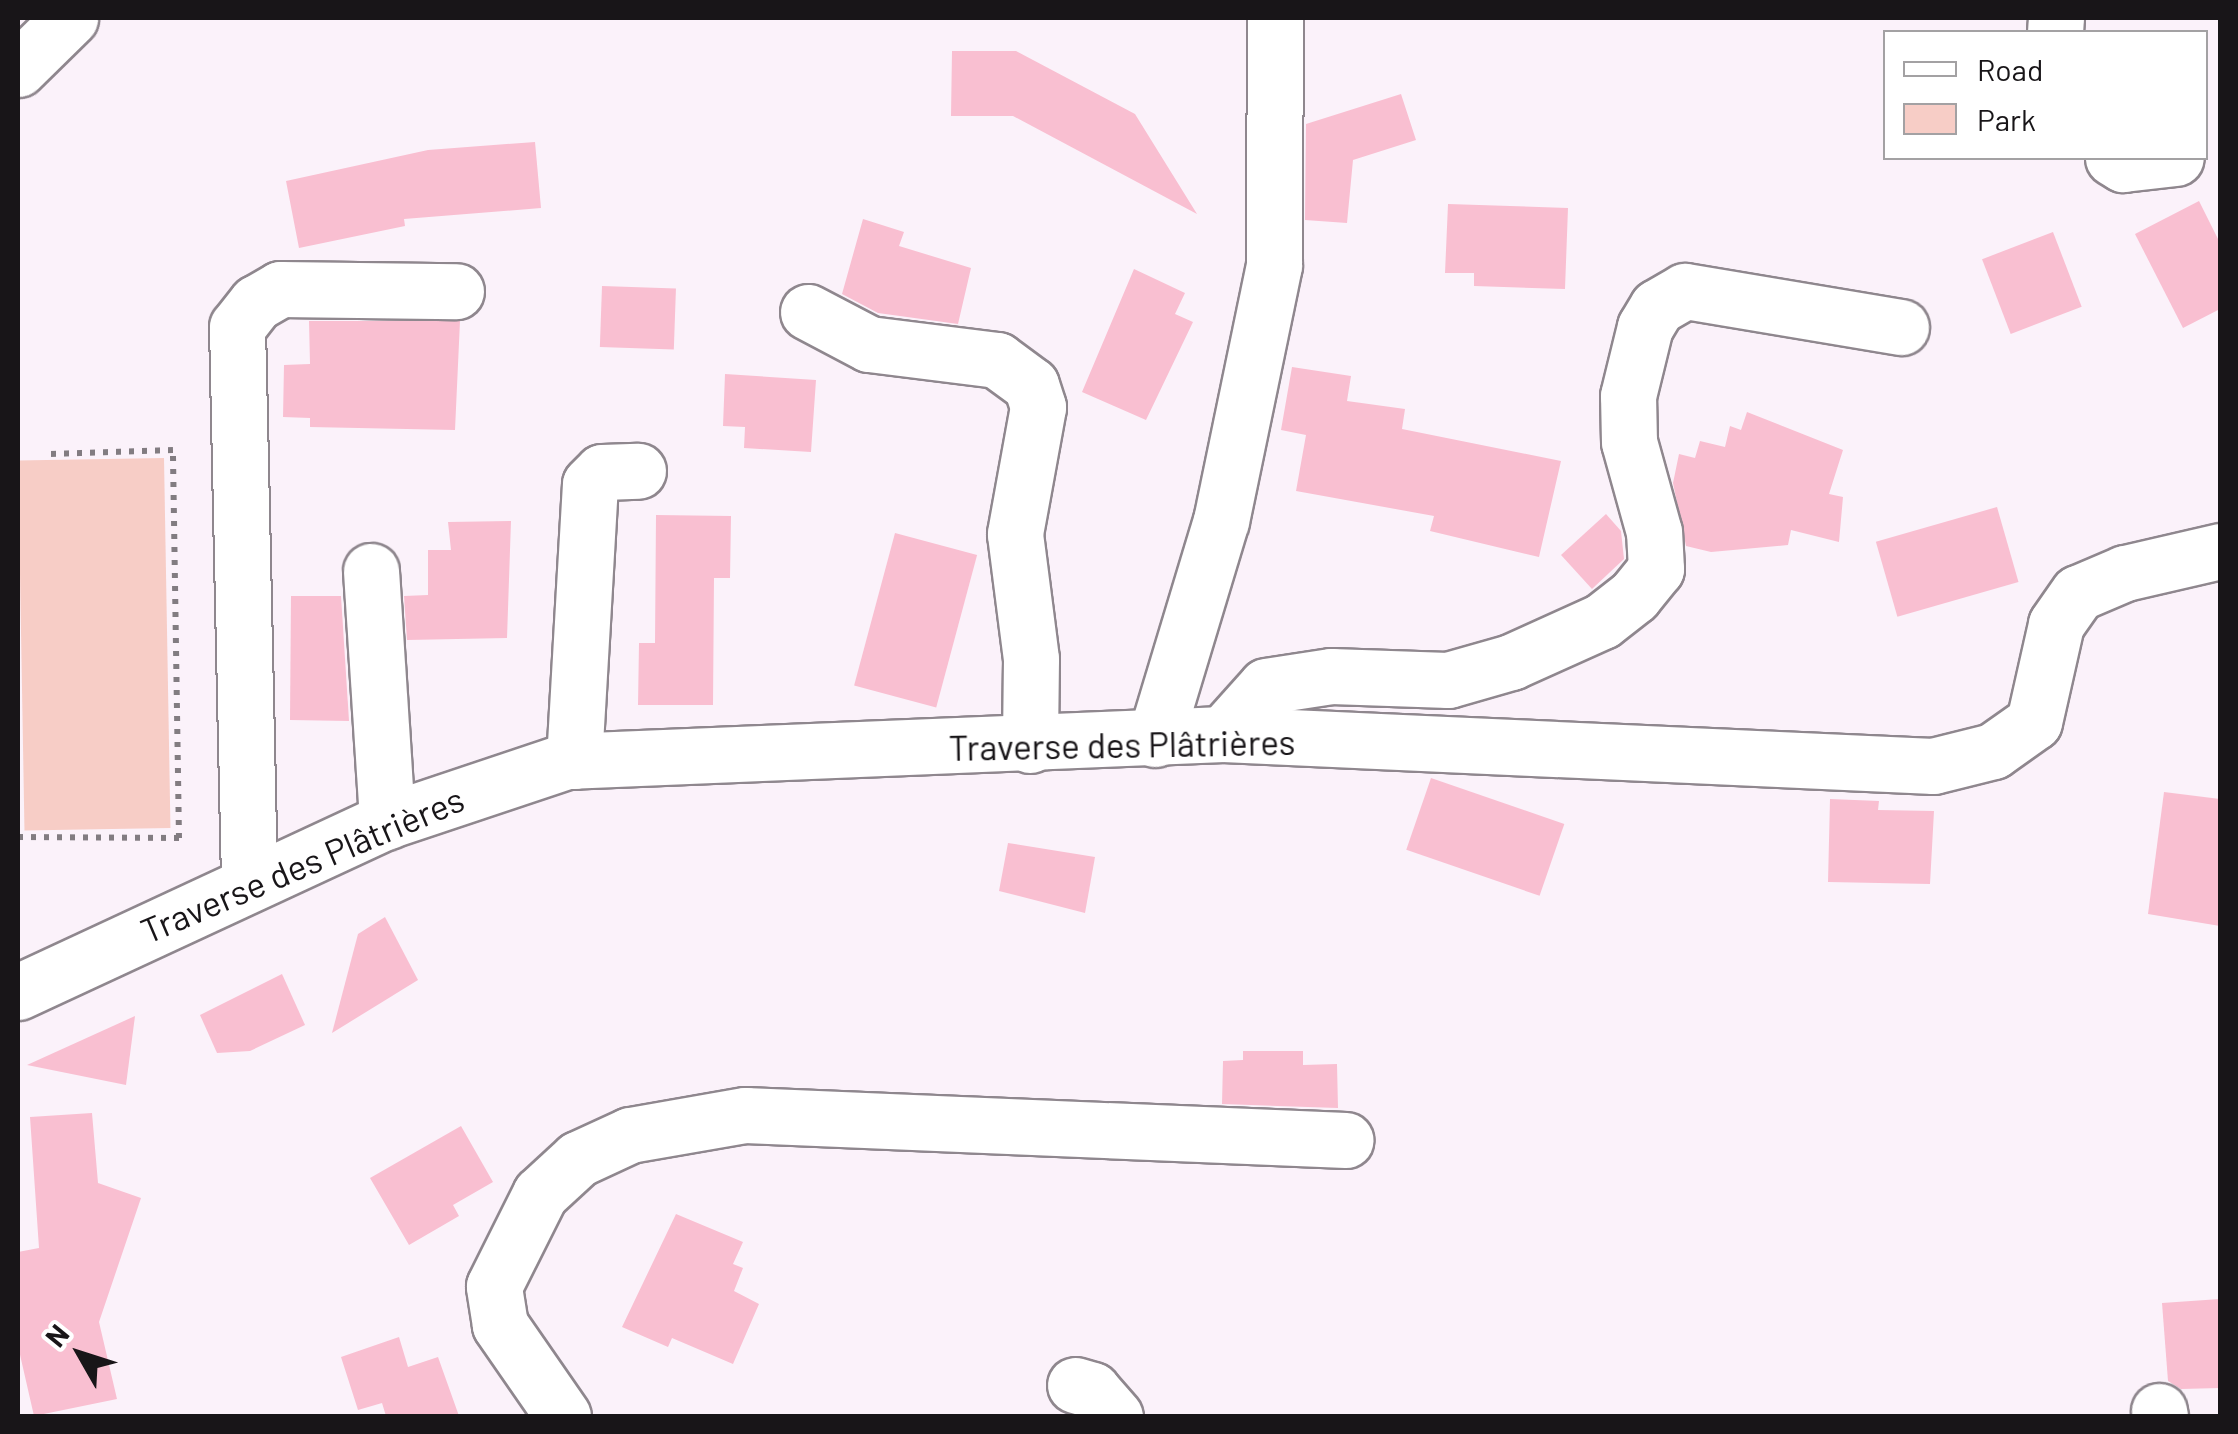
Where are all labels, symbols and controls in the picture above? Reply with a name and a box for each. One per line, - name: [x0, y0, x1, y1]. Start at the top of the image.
- legend: [1883, 30, 2208, 160]
- text: Road: [1977, 51, 2043, 87]
- text: Park: [1977, 101, 2036, 137]
- street label: Traverse des Plâtrières: [948, 720, 1296, 768]
- street label: Traverse des Plâtrières: [134, 777, 470, 951]
- north arrow: [30, 1304, 130, 1404]
- text: N: [38, 1317, 76, 1353]

